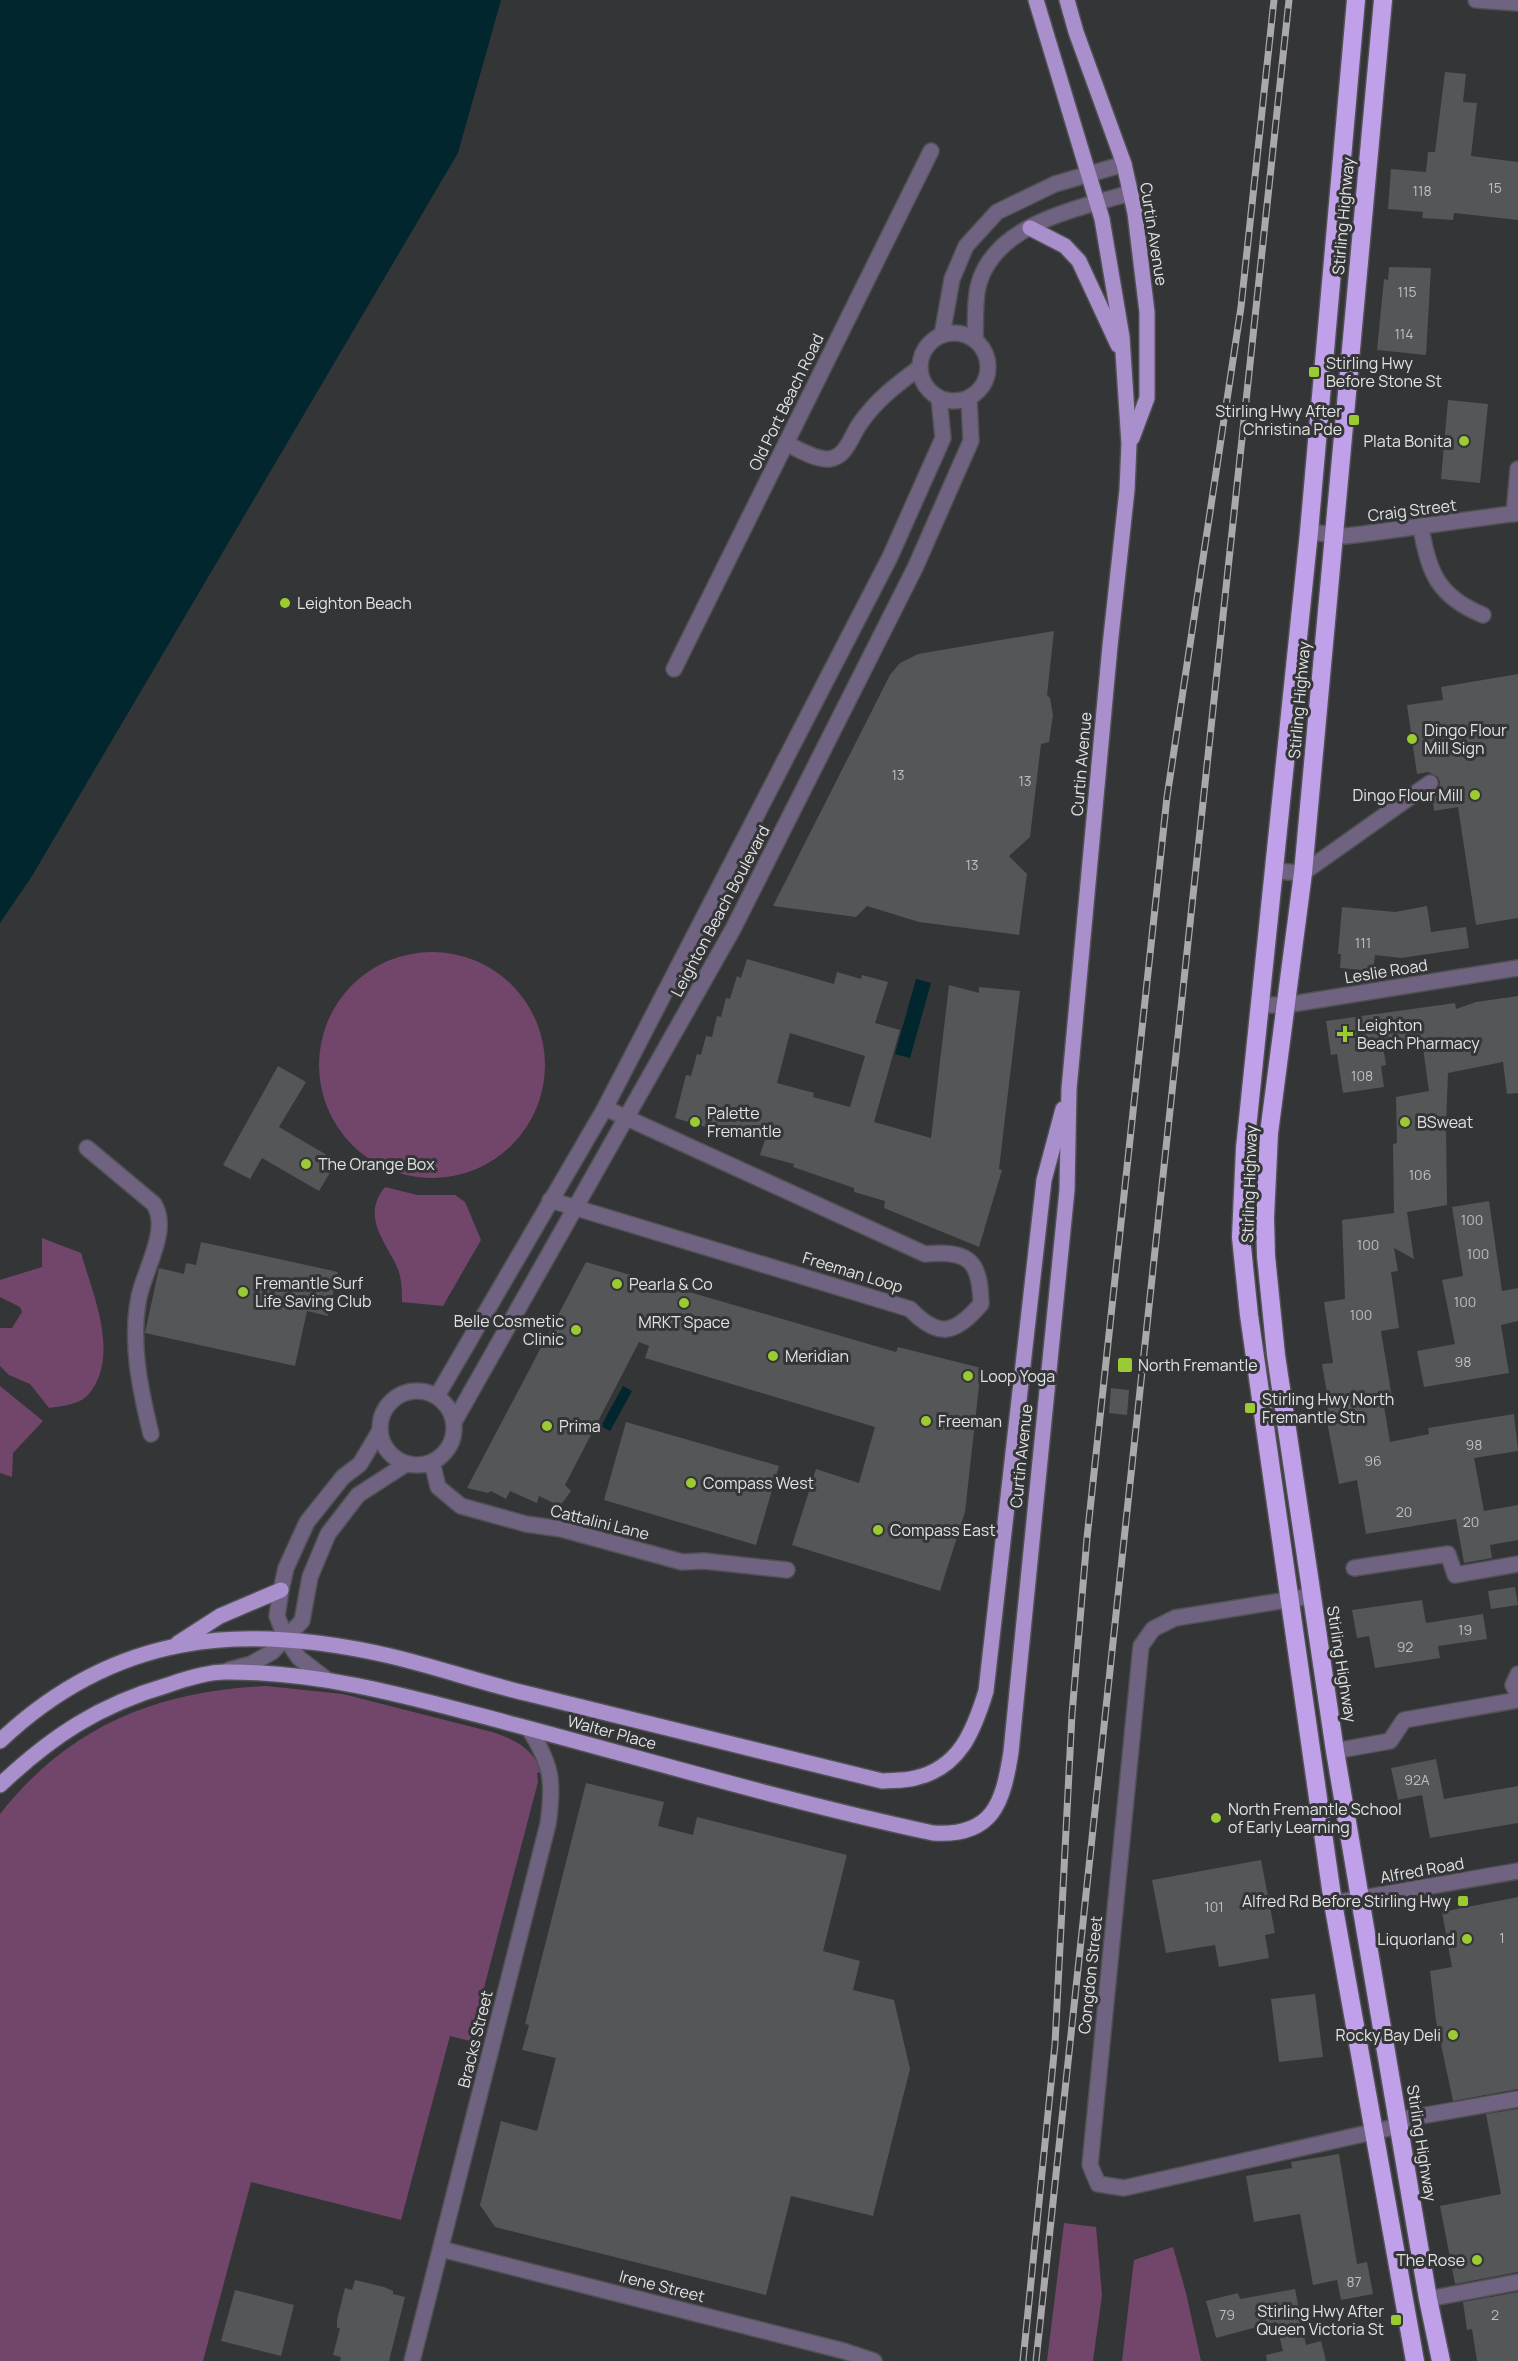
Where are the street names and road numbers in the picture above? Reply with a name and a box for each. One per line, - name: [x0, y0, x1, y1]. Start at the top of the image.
- street label: Stirling Highway: [1327, 156, 1359, 276]
- street label: Curtin Avenue: [1135, 181, 1173, 287]
- street label: Old Port Beach Road: [743, 330, 829, 474]
- street label: Craig Street: [1366, 494, 1458, 526]
- street label: Stirling Highway: [1283, 640, 1315, 760]
- street label: Curtin Avenue: [1065, 711, 1097, 817]
- street label: Leighton Beach Boulevard: [665, 821, 775, 1001]
- street label: Leslie Road: [1343, 954, 1429, 988]
- street label: Stirling Highway: [1236, 1124, 1262, 1243]
- street label: Freeman Loop: [800, 1246, 906, 1298]
- street label: Curtin Avenue: [1005, 1403, 1037, 1509]
- street label: Cattalini Lane: [548, 1499, 652, 1545]
- street label: Stirling Highway: [1322, 1604, 1362, 1724]
- street label: Walter Place: [565, 1710, 659, 1754]
- street label: Alfred Road: [1378, 1852, 1466, 1888]
- street label: Congdon Street: [1073, 1915, 1107, 2035]
- street label: Bracks Street: [452, 1988, 498, 2090]
- street label: Stirling Highway: [1402, 2083, 1442, 2203]
- street label: Irene Street: [617, 2265, 707, 2307]

